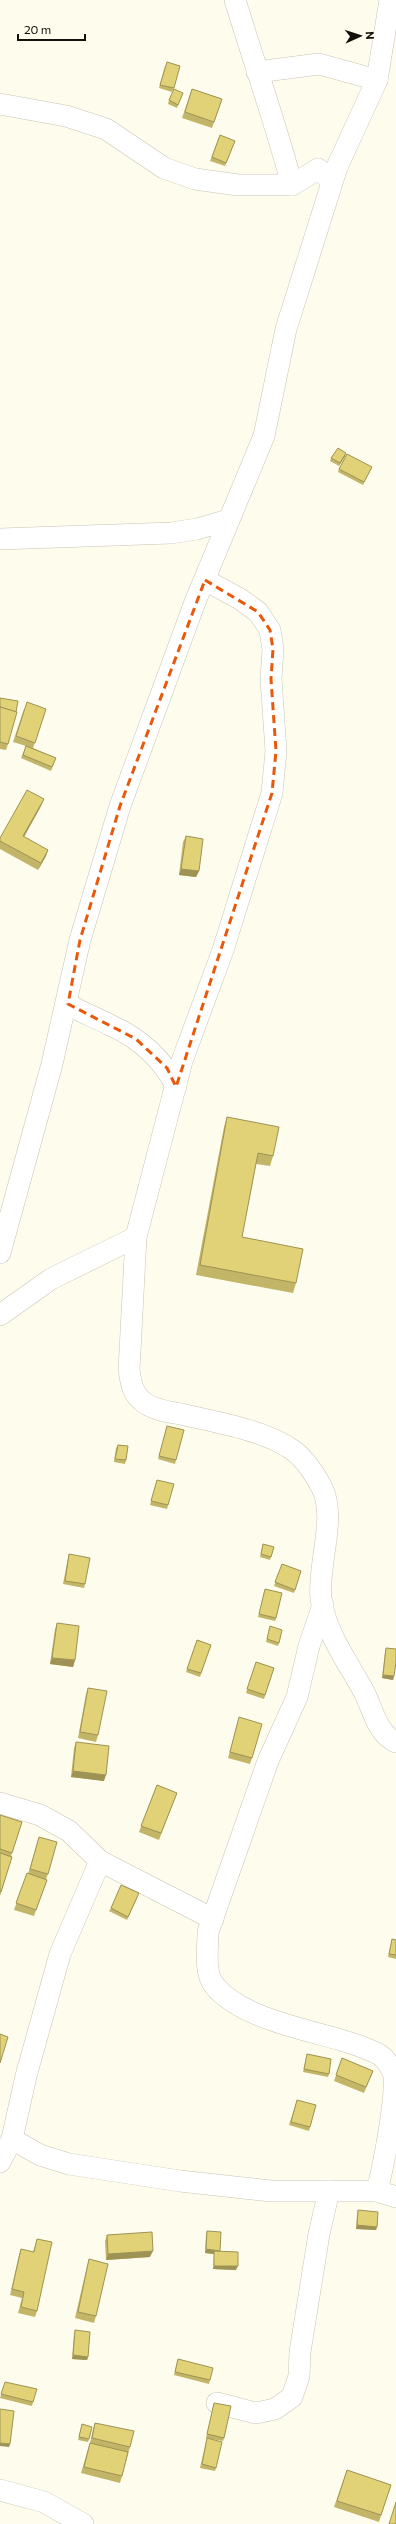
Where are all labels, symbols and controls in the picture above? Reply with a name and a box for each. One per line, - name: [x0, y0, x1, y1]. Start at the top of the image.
- scale bar: [18, 16, 85, 42]
- north arrow: [340, 16, 380, 56]
- text: 20 m: [24, 22, 51, 36]
- text: N: [364, 31, 377, 40]

